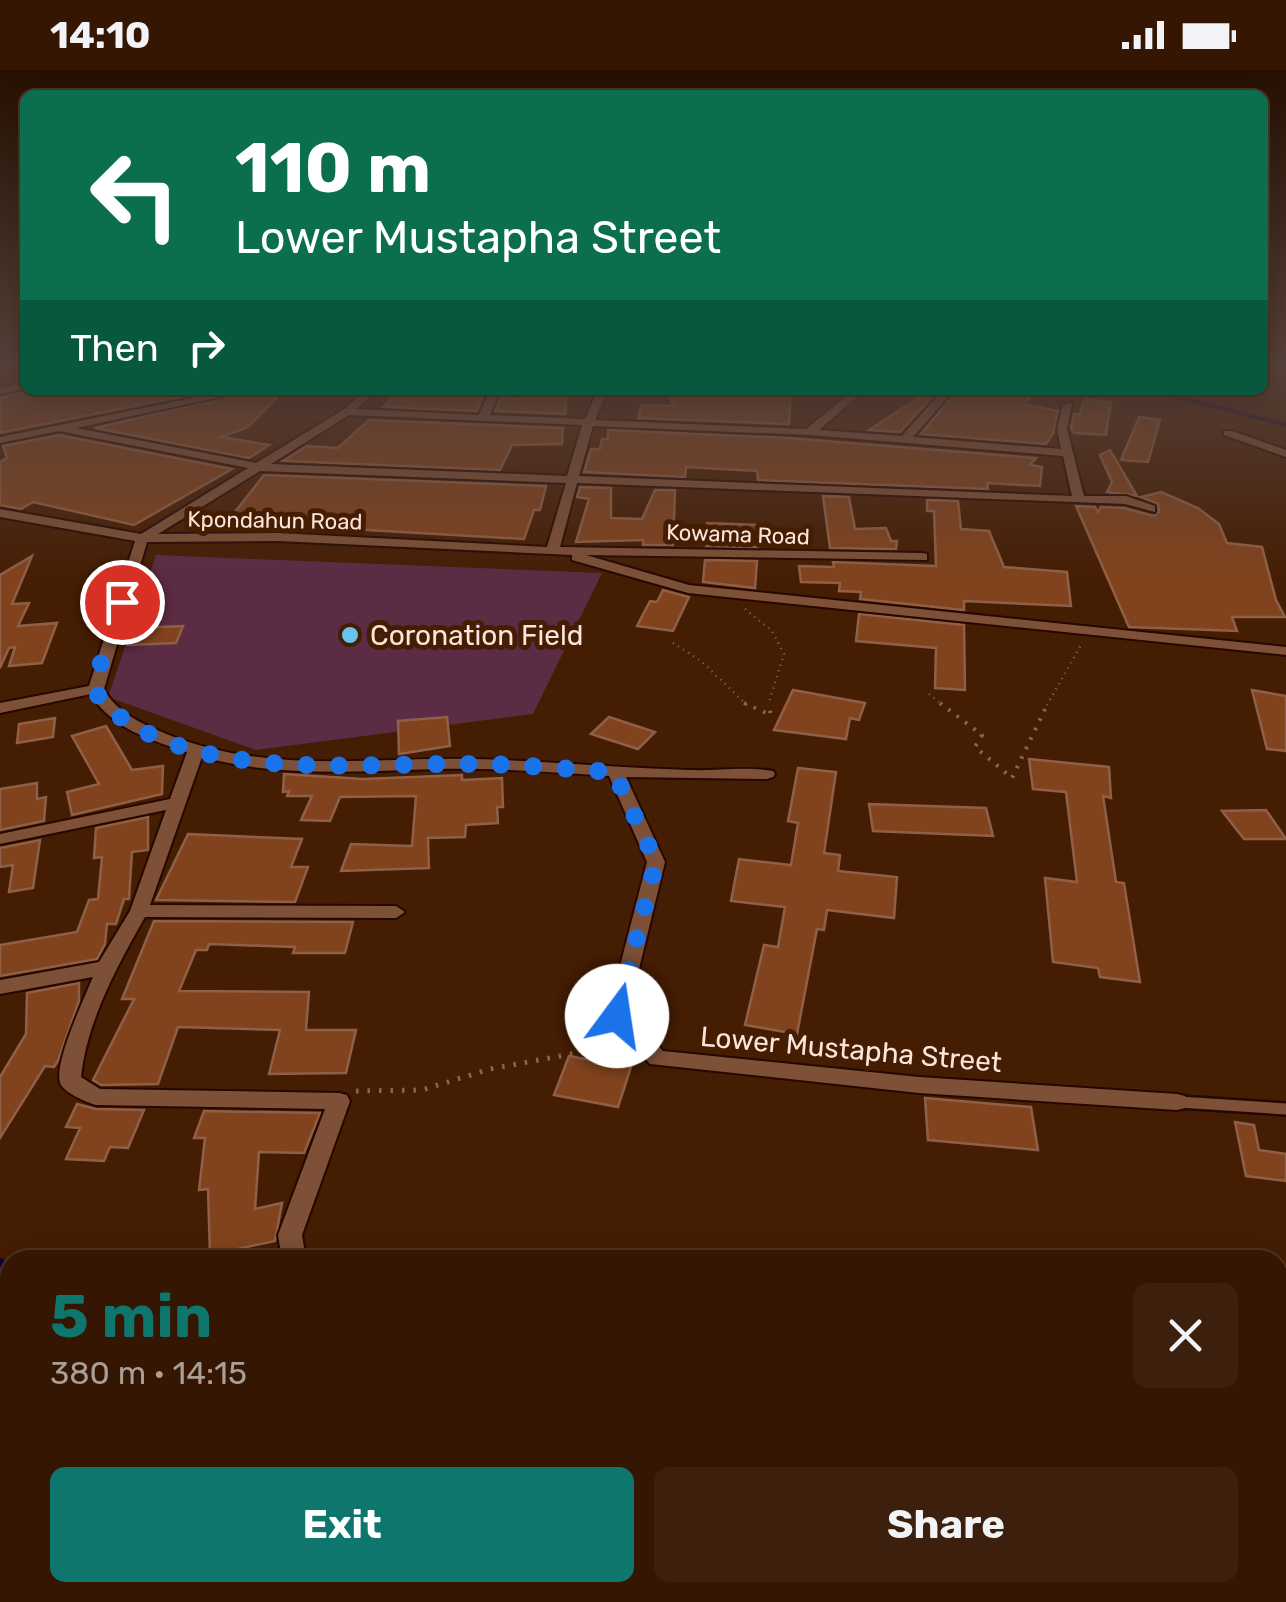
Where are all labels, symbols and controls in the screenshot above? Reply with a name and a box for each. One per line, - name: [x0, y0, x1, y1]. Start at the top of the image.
- text: 14:10: [50, 12, 151, 58]
- text: 110 m: [235, 127, 431, 210]
- icon: left: [70, 130, 200, 260]
- text: Lower Mustapha Street: [235, 211, 721, 264]
- icon: right: [179, 320, 234, 375]
- text: Then: [70, 325, 159, 371]
- street label: Kpondahun Road: [187, 505, 363, 536]
- street label: Kowama Road: [666, 519, 810, 550]
- pin: [80, 560, 165, 645]
- icon: arrive: [95, 575, 150, 630]
- place label: Coronation Field: [370, 619, 583, 652]
- marker: Coronation Field: [339, 624, 361, 646]
- position arrow: [565, 964, 669, 1068]
- street label: Lower Mustapha Street: [699, 1020, 1003, 1079]
- text: 5 min: [50, 1281, 212, 1352]
- button: close: [1133, 1283, 1238, 1388]
- text: 380 m · 14:15: [50, 1354, 247, 1392]
- button: Exit: [50, 1467, 634, 1582]
- button: Share: [654, 1467, 1238, 1582]

